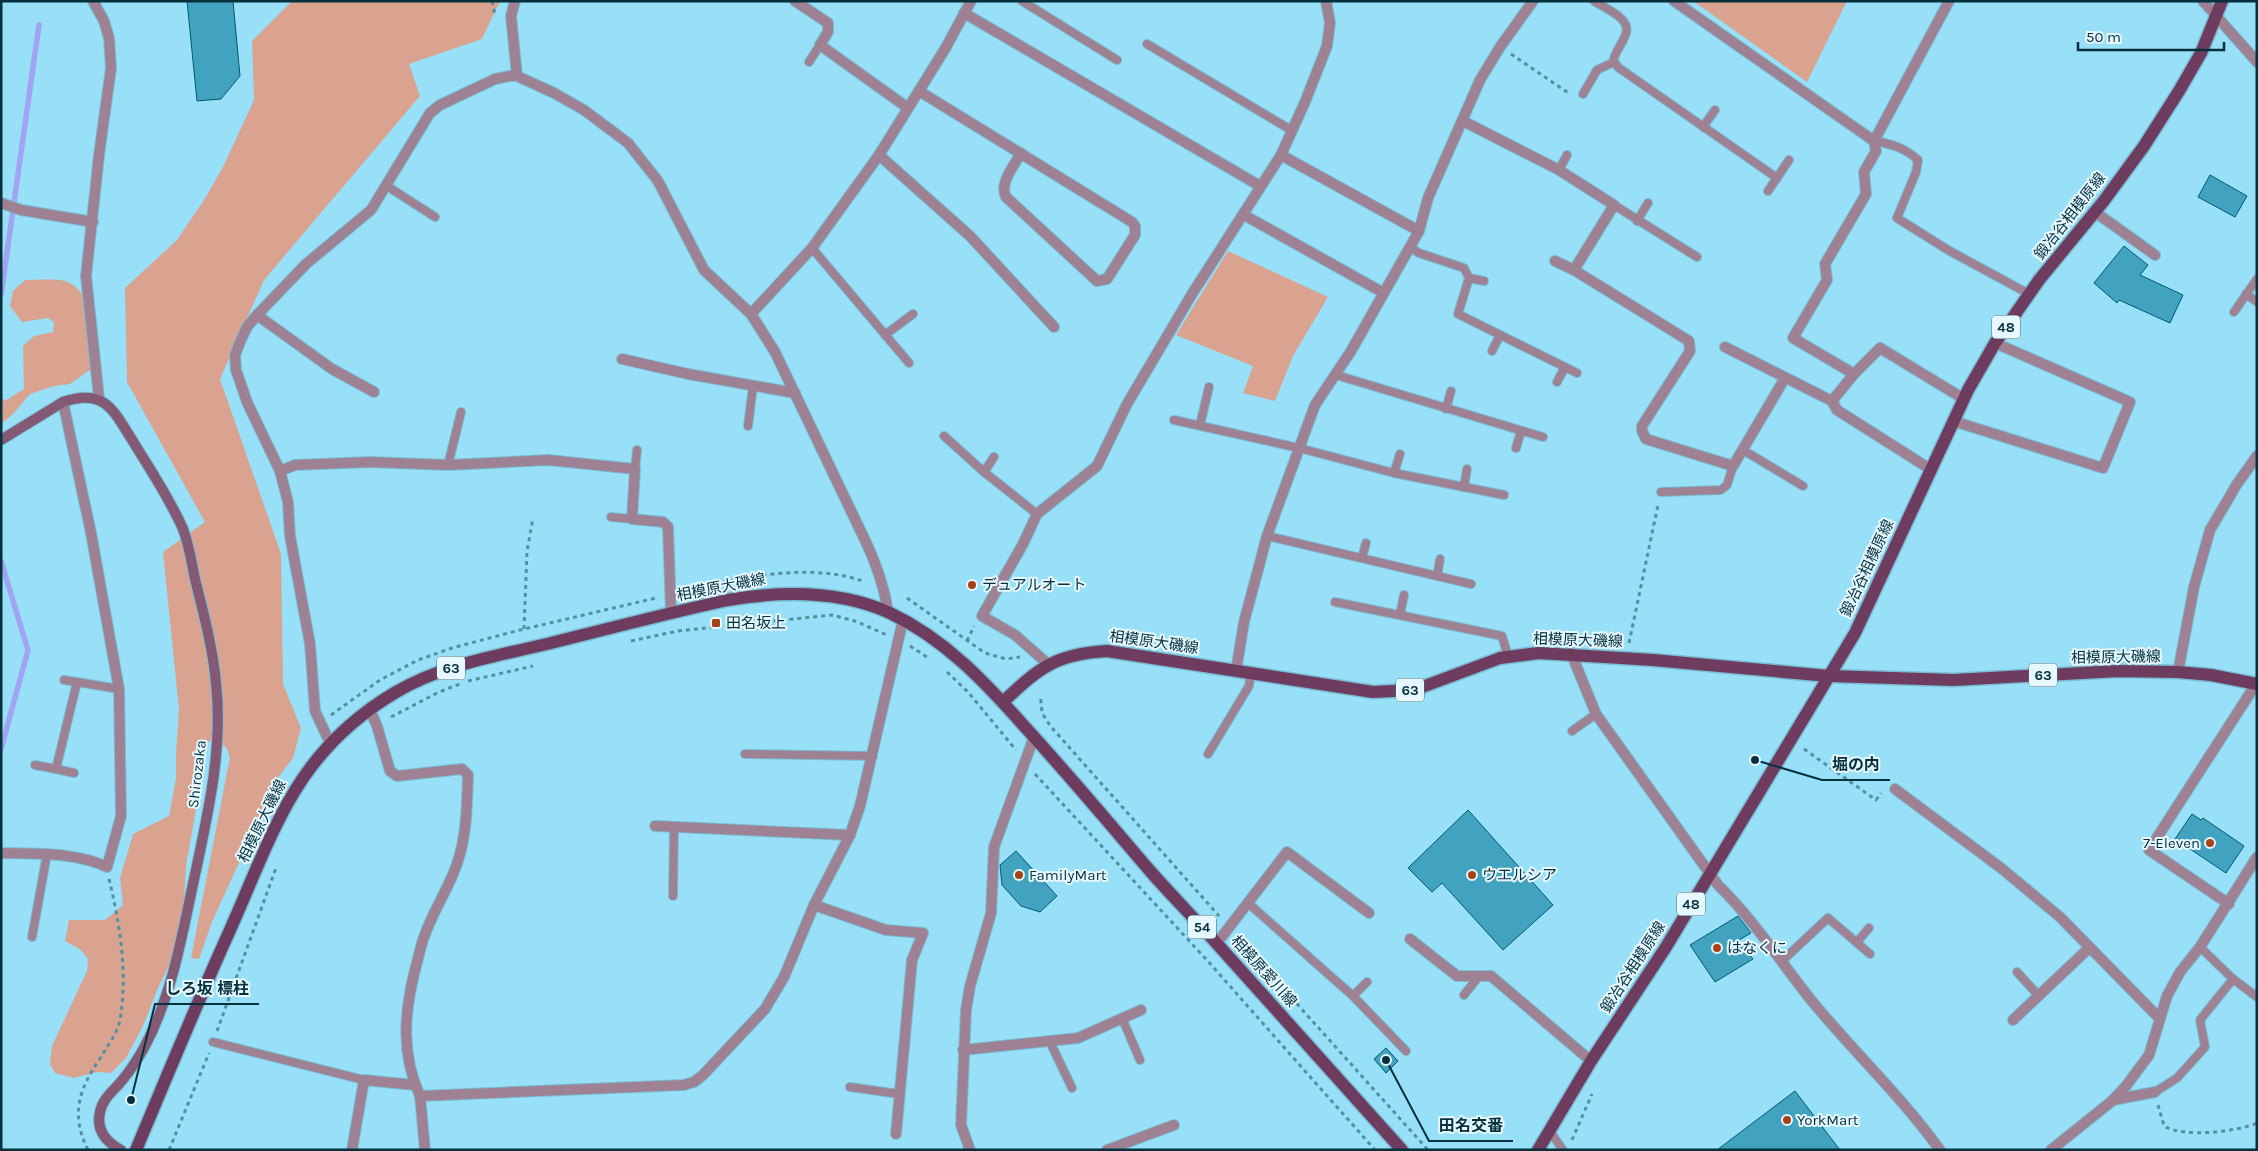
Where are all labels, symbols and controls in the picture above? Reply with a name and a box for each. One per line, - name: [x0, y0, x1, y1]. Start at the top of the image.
- scale bar: [2078, 20, 2224, 52]
- text: 50 m: [2086, 28, 2121, 46]
- street label: 鍛冶谷相模原線: [2031, 169, 2109, 263]
- road number: 48: [1992, 316, 2020, 338]
- street label: 鍛冶谷相模原線: [1837, 517, 1897, 619]
- street label: 相模原大磯線: [675, 570, 767, 604]
- place label: デュアルオート: [982, 576, 1087, 594]
- marker: デュアルオート: [966, 579, 978, 591]
- place label: 田名坂上: [726, 614, 786, 632]
- marker: 田名坂上: [710, 617, 722, 629]
- street label: 相模原大磯線: [1108, 627, 1200, 657]
- street label: 相模原大磯線: [1533, 629, 1623, 651]
- street label: 相模原大磯線: [2071, 647, 2161, 667]
- road number: 63: [437, 656, 465, 680]
- road number: 63: [2029, 664, 2057, 686]
- road number: 63: [1396, 678, 1424, 702]
- street label: Shirozaka: [184, 739, 210, 809]
- callout: 堀の内: [1822, 749, 1890, 780]
- text: 堀の内: [1832, 755, 1880, 774]
- street label: 相模原大磯線: [234, 777, 290, 865]
- place label: 7-Eleven: [2143, 834, 2200, 852]
- marker: 7-Eleven: [2204, 837, 2216, 849]
- place label: FamilyMart: [1029, 866, 1107, 884]
- place label: ウエルシア: [1482, 866, 1557, 884]
- marker: FamilyMart: [1013, 869, 1025, 881]
- marker: ウエルシア: [1466, 869, 1478, 881]
- road number: 48: [1677, 892, 1705, 916]
- road number: 54: [1188, 916, 1216, 939]
- street label: 鍛冶谷相模原線: [1597, 918, 1669, 1016]
- street label: 相模原愛川線: [1227, 932, 1301, 1010]
- place label: はなくに: [1727, 939, 1787, 957]
- marker: はなくに: [1711, 942, 1723, 954]
- callout: しろ坂 標柱: [155, 973, 259, 1004]
- text: しろ坂 標柱: [165, 979, 249, 998]
- callout: 田名交番: [1429, 1110, 1513, 1141]
- place label: YorkMart: [1797, 1111, 1859, 1129]
- marker: YorkMart: [1781, 1114, 1793, 1126]
- text: 田名交番: [1439, 1116, 1503, 1135]

